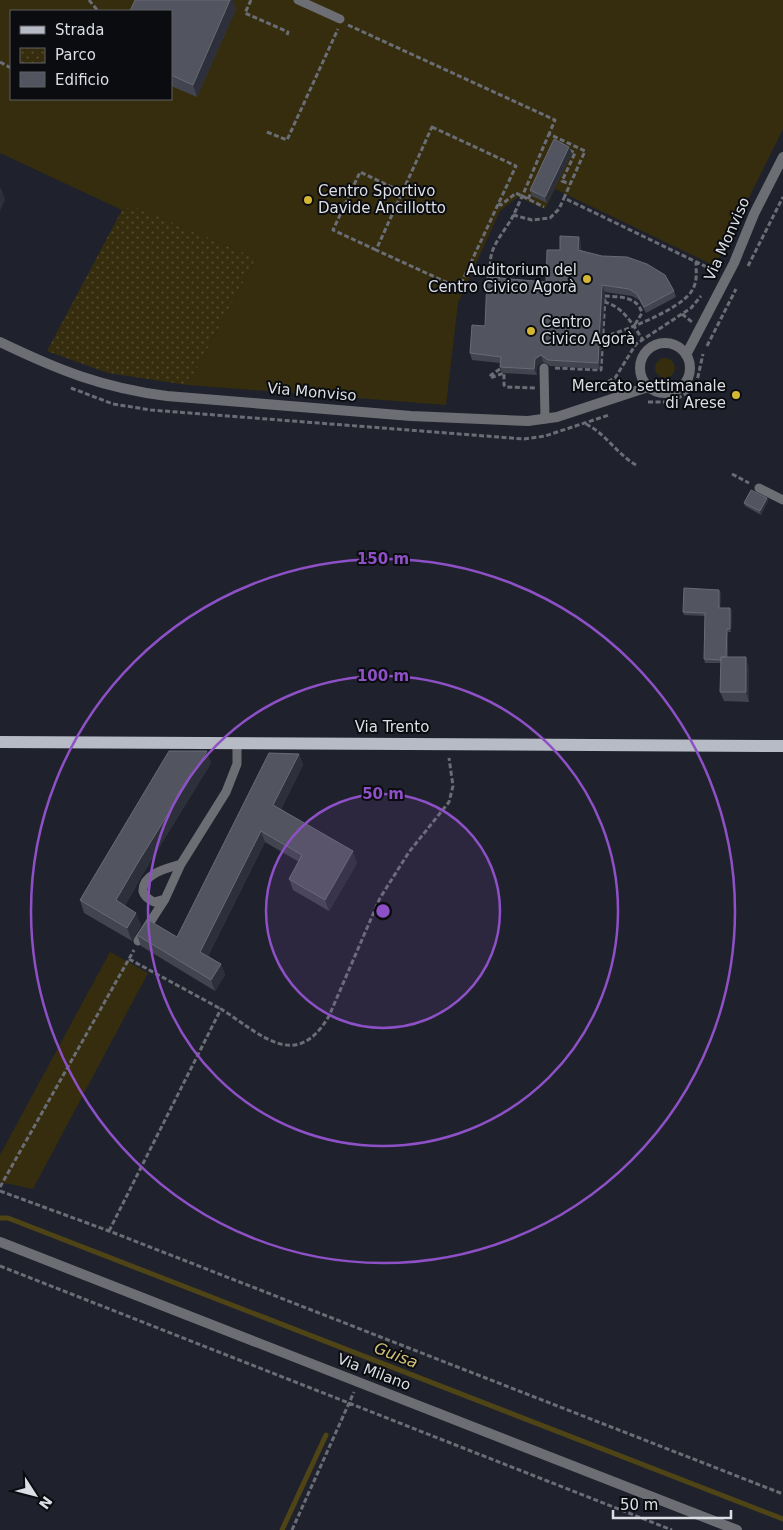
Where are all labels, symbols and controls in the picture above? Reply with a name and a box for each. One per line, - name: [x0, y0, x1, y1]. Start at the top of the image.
- legend: [10, 10, 172, 100]
- text: Strada: [55, 21, 104, 39]
- text: Parco: [55, 46, 96, 64]
- text: Edificio: [55, 71, 109, 89]
- place label: Centro Sportivo Davide Ancillotto: [318, 182, 446, 217]
- marker: Centro Sportivo Davide Ancillotto: [302, 194, 314, 206]
- street label: Via Monviso: [701, 194, 753, 284]
- place label: Auditorium del Centro Civico Agorà: [428, 261, 577, 296]
- marker: Auditorium del Centro Civico Agorà: [581, 273, 593, 285]
- place label: Centro Civico Agorà: [541, 313, 635, 348]
- marker: Centro Civico Agorà: [525, 325, 537, 337]
- place label: Mercato settimanale di Arese: [572, 377, 726, 412]
- street label: Via Monviso: [267, 379, 357, 405]
- marker: Mercato settimanale di Arese: [730, 389, 742, 401]
- text: 150 m: [357, 550, 409, 568]
- text: 100 m: [357, 667, 409, 685]
- street label: Via Trento: [355, 718, 429, 736]
- text: 50 m: [362, 785, 404, 803]
- centre of rings: [374, 902, 392, 920]
- water label: Guisa: [372, 1338, 420, 1372]
- street label: Via Milano: [335, 1350, 413, 1394]
- north arrow: [10, 1470, 60, 1520]
- scale bar: [613, 1488, 730, 1520]
- text: N: [36, 1493, 55, 1512]
- text: 50 m: [620, 1496, 658, 1514]

